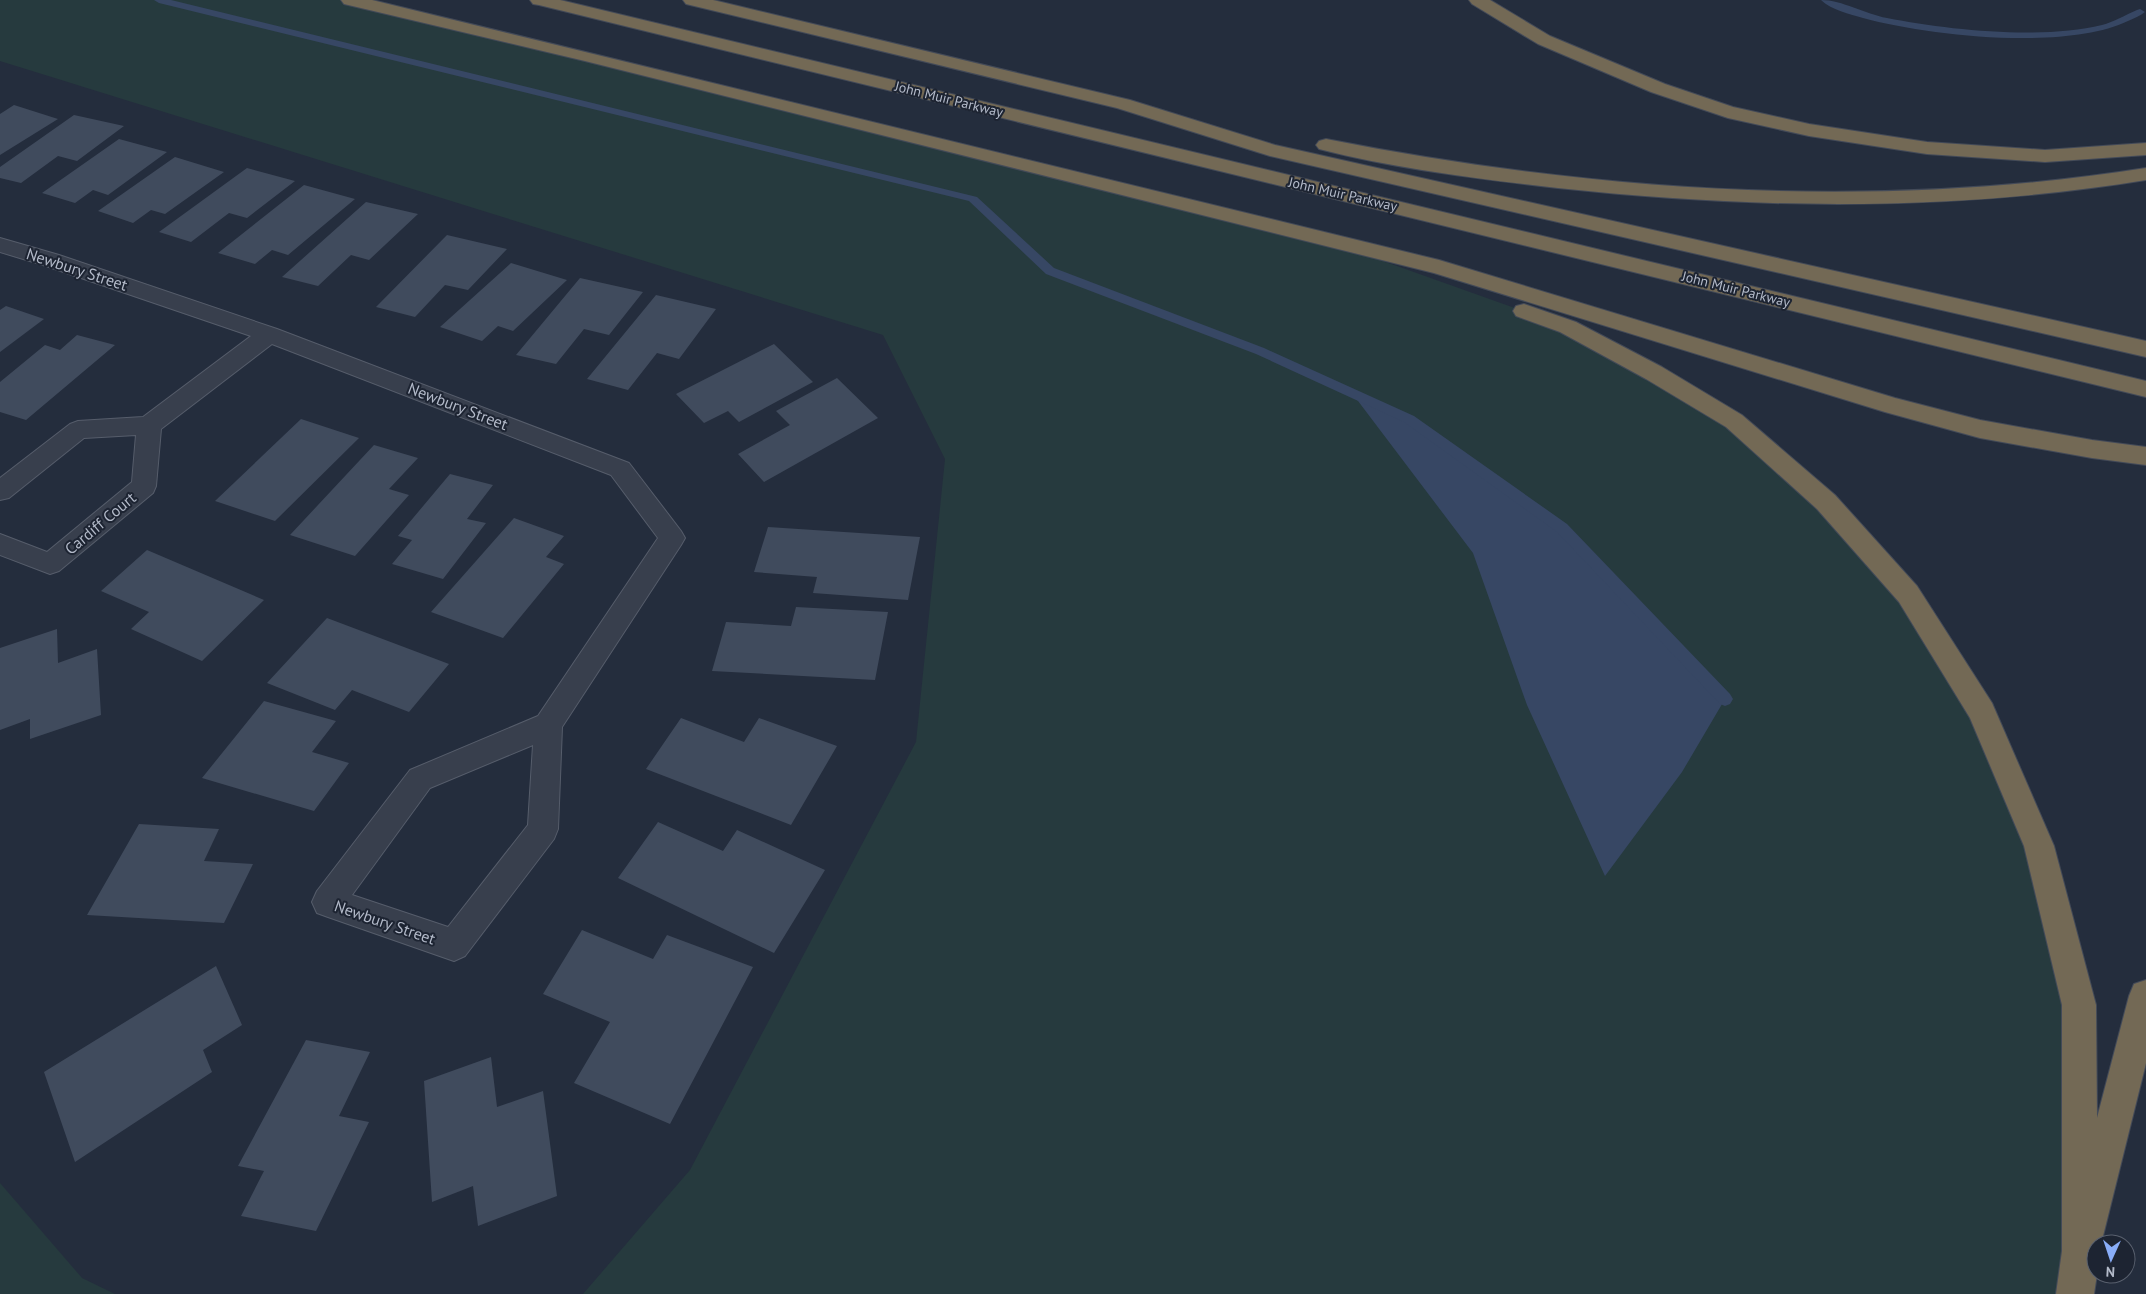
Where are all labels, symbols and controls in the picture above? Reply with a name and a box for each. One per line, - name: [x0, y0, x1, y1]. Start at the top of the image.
- street label: John Muir Parkway: [892, 77, 1005, 121]
- street label: John Muir Parkway: [1286, 173, 1400, 215]
- street label: Newbury Street: [24, 243, 131, 295]
- street label: John Muir Parkway: [1679, 267, 1792, 311]
- street label: Newbury Street: [405, 378, 511, 434]
- street label: Cardiff Court: [60, 487, 140, 559]
- street label: Newbury Street: [332, 895, 439, 949]
- north arrow: [2086, 1234, 2136, 1284]
- text: N: [2105, 1263, 2115, 1281]

